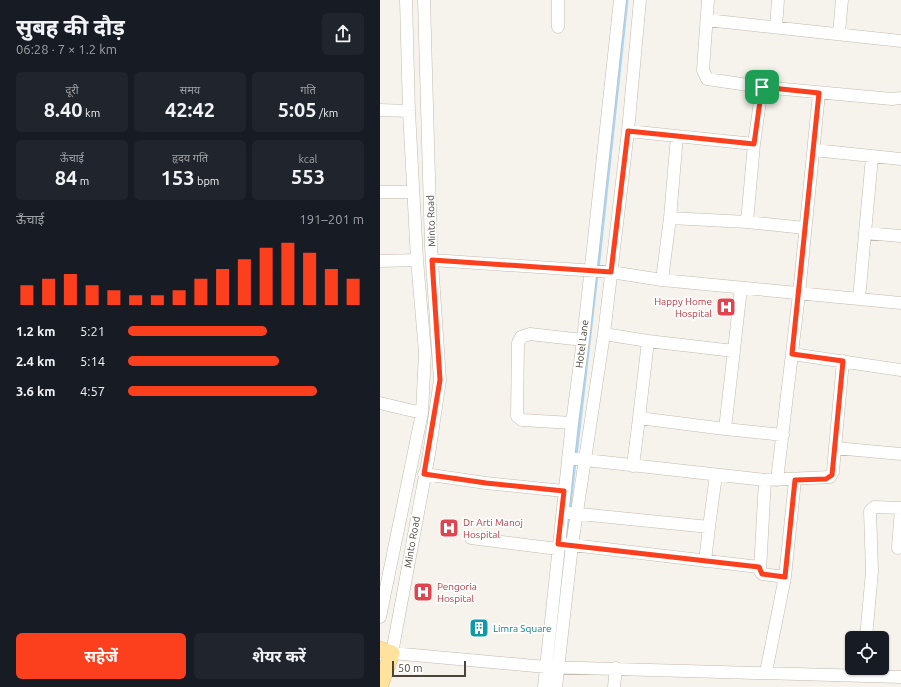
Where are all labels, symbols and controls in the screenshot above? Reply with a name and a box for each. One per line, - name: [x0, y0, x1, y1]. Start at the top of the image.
- button: share: [322, 13, 364, 55]
- text: सुबह की दौड़: [16, 14, 125, 39]
- text: 06:28 · 7 × 1.2 km: [16, 42, 117, 56]
- pin: [745, 70, 779, 104]
- icon: arrive: [751, 76, 773, 98]
- text: दूरी: [65, 84, 79, 96]
- text: समय: [180, 84, 200, 96]
- text: गति: [300, 84, 316, 96]
- text: 8.40: [44, 98, 83, 121]
- text: 42:42: [165, 98, 215, 121]
- text: 5:05: [278, 98, 317, 121]
- text: km: [83, 107, 100, 119]
- text: /km: [317, 107, 338, 119]
- text: ऊँचाई: [60, 152, 84, 164]
- text: हृदय गति: [172, 152, 208, 164]
- text: kcal: [299, 153, 318, 165]
- text: 553: [291, 165, 325, 188]
- text: 84: [55, 166, 77, 189]
- text: 153: [161, 166, 194, 189]
- text: m: [77, 175, 89, 187]
- text: bpm: [194, 175, 219, 187]
- street label: Minto Road: [425, 195, 437, 247]
- text: ऊँचाई: [16, 212, 44, 226]
- text: 191–201 m: [299, 212, 364, 226]
- place label: Happy Home Hospital: [654, 296, 712, 319]
- hospital icon: Happy Home Hospital: [715, 296, 737, 318]
- street label: Hotel Lane: [574, 319, 590, 369]
- text: 1.2 km: [16, 324, 55, 338]
- text: 5:21: [80, 324, 105, 338]
- text: 2.4 km: [16, 354, 55, 368]
- text: 5:14: [80, 354, 105, 368]
- text: 3.6 km: [16, 384, 55, 398]
- text: 4:57: [80, 384, 105, 398]
- street label: Minto Road: [402, 515, 422, 569]
- hospital icon: Dr Arti Manoj Hospital: [438, 517, 460, 539]
- place label: Dr Arti Manoj Hospital: [463, 517, 523, 540]
- hospital icon: Pengoria Hospital: [412, 581, 434, 603]
- place label: Pengoria Hospital: [437, 581, 477, 604]
- building icon: Limra Square: [468, 617, 490, 639]
- place label: Limra Square: [493, 623, 552, 634]
- map controls: [845, 631, 889, 675]
- button: locate: [845, 631, 889, 675]
- button: सहेजें: [16, 633, 186, 679]
- button: शेयर करें: [194, 633, 364, 679]
- scale bar: [392, 659, 466, 678]
- text: 50 m: [398, 662, 422, 674]

